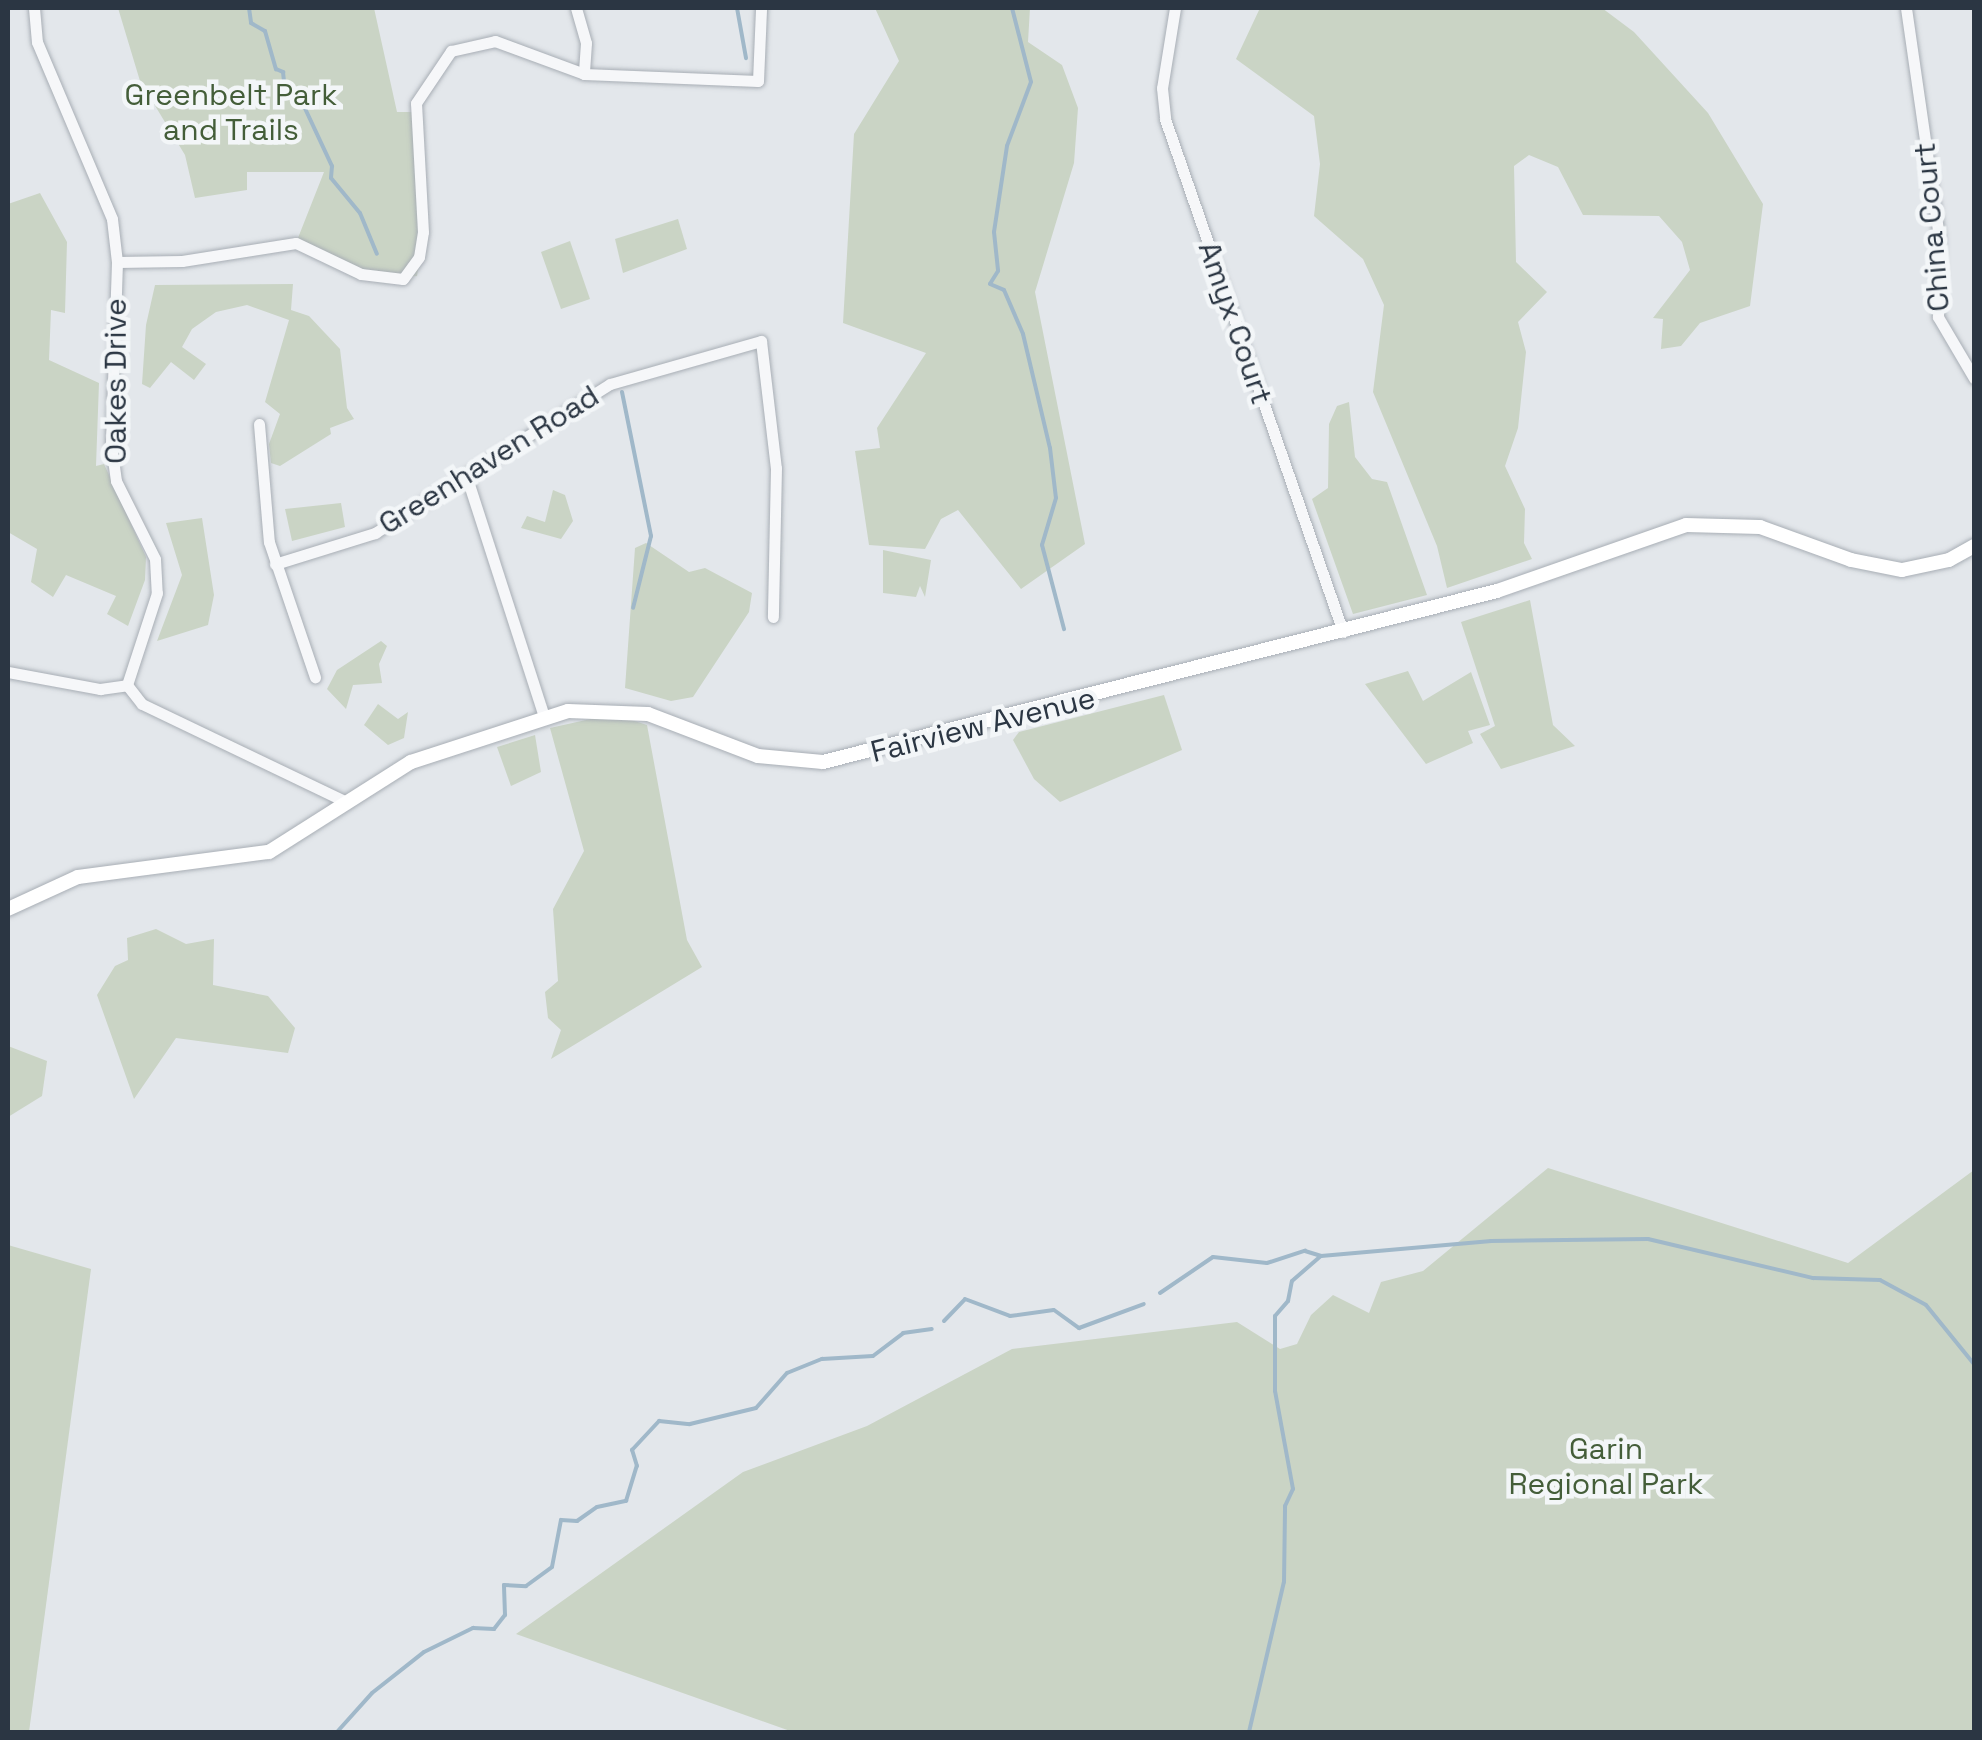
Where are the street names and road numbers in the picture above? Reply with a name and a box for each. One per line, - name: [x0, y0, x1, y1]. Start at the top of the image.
- street label: China Court: [1907, 141, 1957, 313]
- street label: Amyx Court: [1190, 237, 1280, 409]
- street label: Oakes Drive: [98, 298, 134, 464]
- street label: Greenhaven Road: [372, 378, 606, 542]
- street label: Fairview Avenue: [867, 680, 1099, 770]

